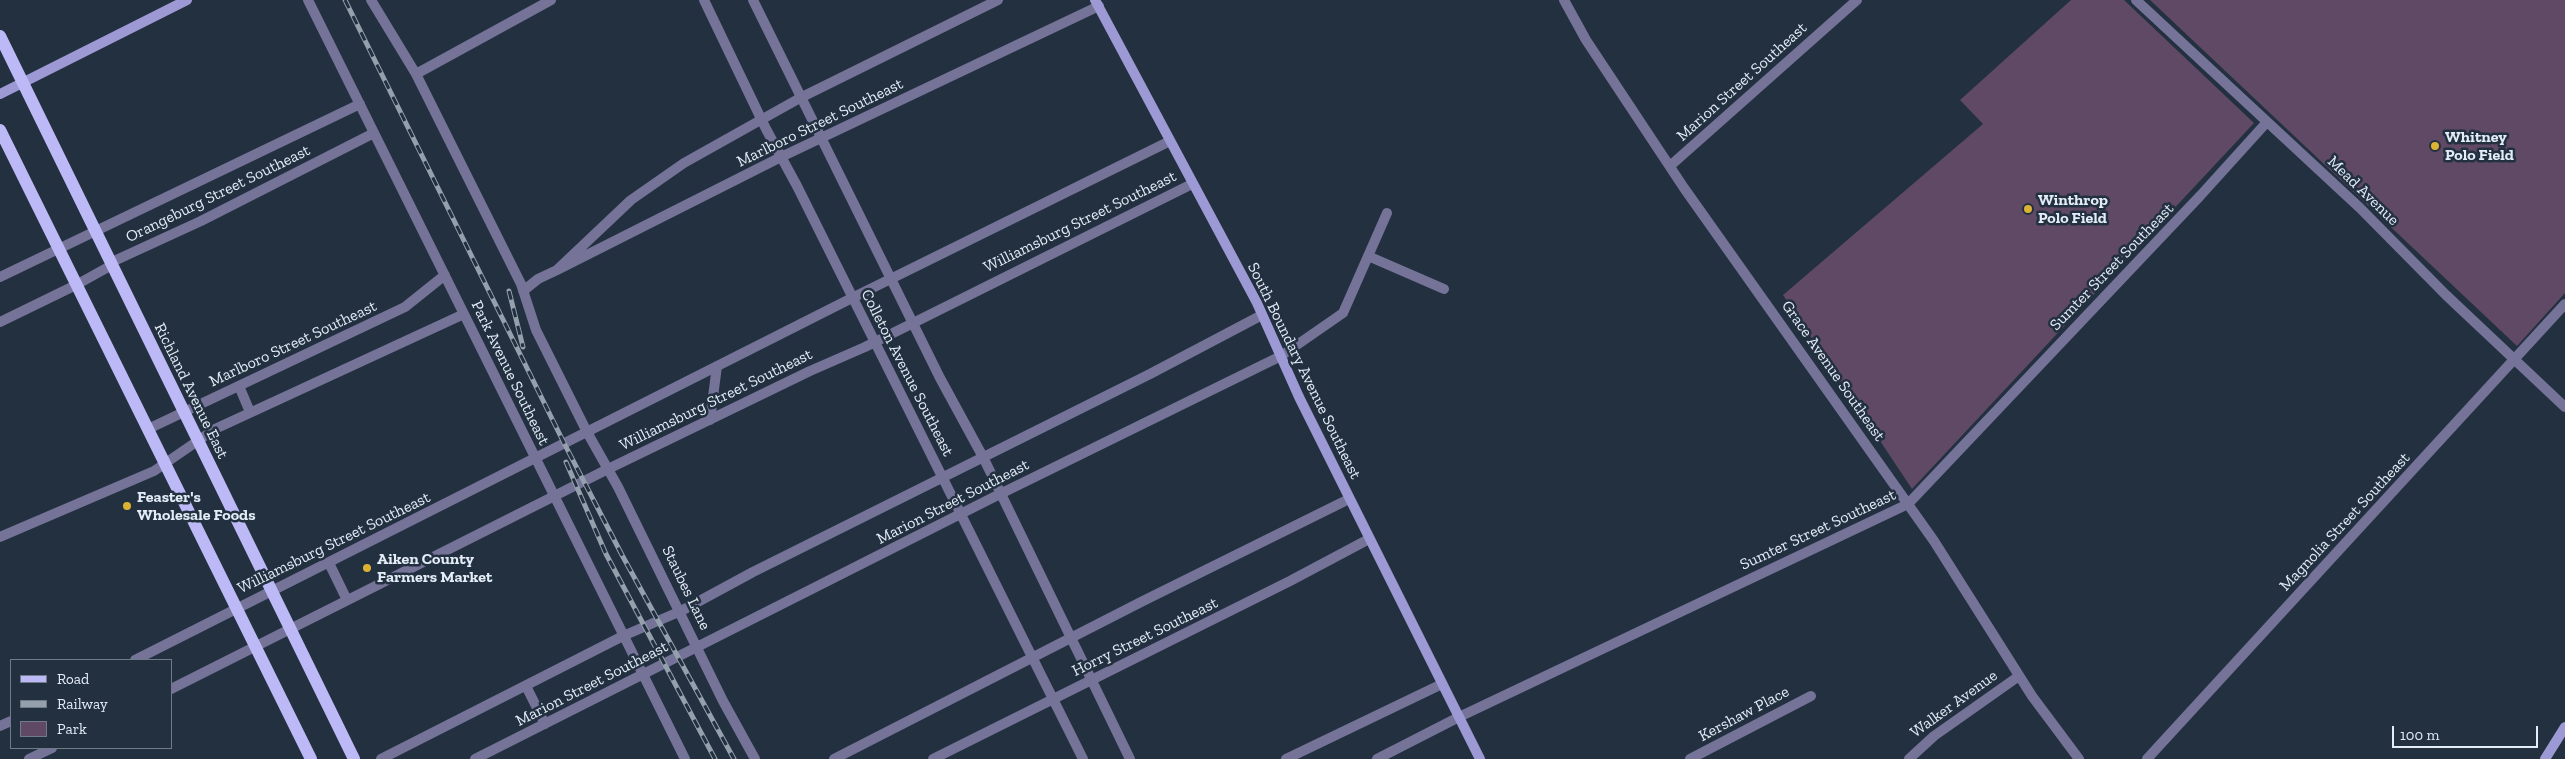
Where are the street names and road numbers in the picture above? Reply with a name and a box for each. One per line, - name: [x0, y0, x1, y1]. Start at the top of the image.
- street label: Marion Street Southeast: [1673, 18, 1811, 146]
- street label: Marlboro Street Southeast: [734, 74, 906, 172]
- street label: Orangeburg Street Southeast: [123, 141, 313, 247]
- street label: Mead Avenue: [2323, 152, 2403, 230]
- street label: Williamsburg Street Southeast: [981, 167, 1179, 277]
- street label: Sumter Street Southeast: [2046, 199, 2178, 335]
- street label: South Boundary Avenue Southeast: [1243, 260, 1365, 482]
- street label: Colleton Avenue Southeast: [857, 286, 957, 460]
- street label: Marlboro Street Southeast: [206, 297, 380, 391]
- street label: Grace Avenue Southeast: [1777, 297, 1889, 445]
- street label: Park Avenue Southeast: [467, 298, 553, 448]
- street label: Richland Avenue East: [150, 320, 232, 462]
- street label: Williamsburg Street Southeast: [617, 345, 815, 455]
- street label: Magnolia Street Southeast: [2276, 449, 2414, 595]
- street label: Marion Street Southeast: [874, 455, 1032, 549]
- street label: Sumter Street Southeast: [1737, 485, 1899, 575]
- street label: Williamsburg Street Southeast: [235, 488, 433, 598]
- street label: Staubes Lane: [657, 543, 715, 633]
- street label: Horry Street Southeast: [1069, 593, 1221, 681]
- street label: Marion Street Southeast: [513, 637, 671, 731]
- street label: Walker Avenue: [1907, 666, 2001, 742]
- street label: Kershaw Place: [1696, 682, 1792, 746]

